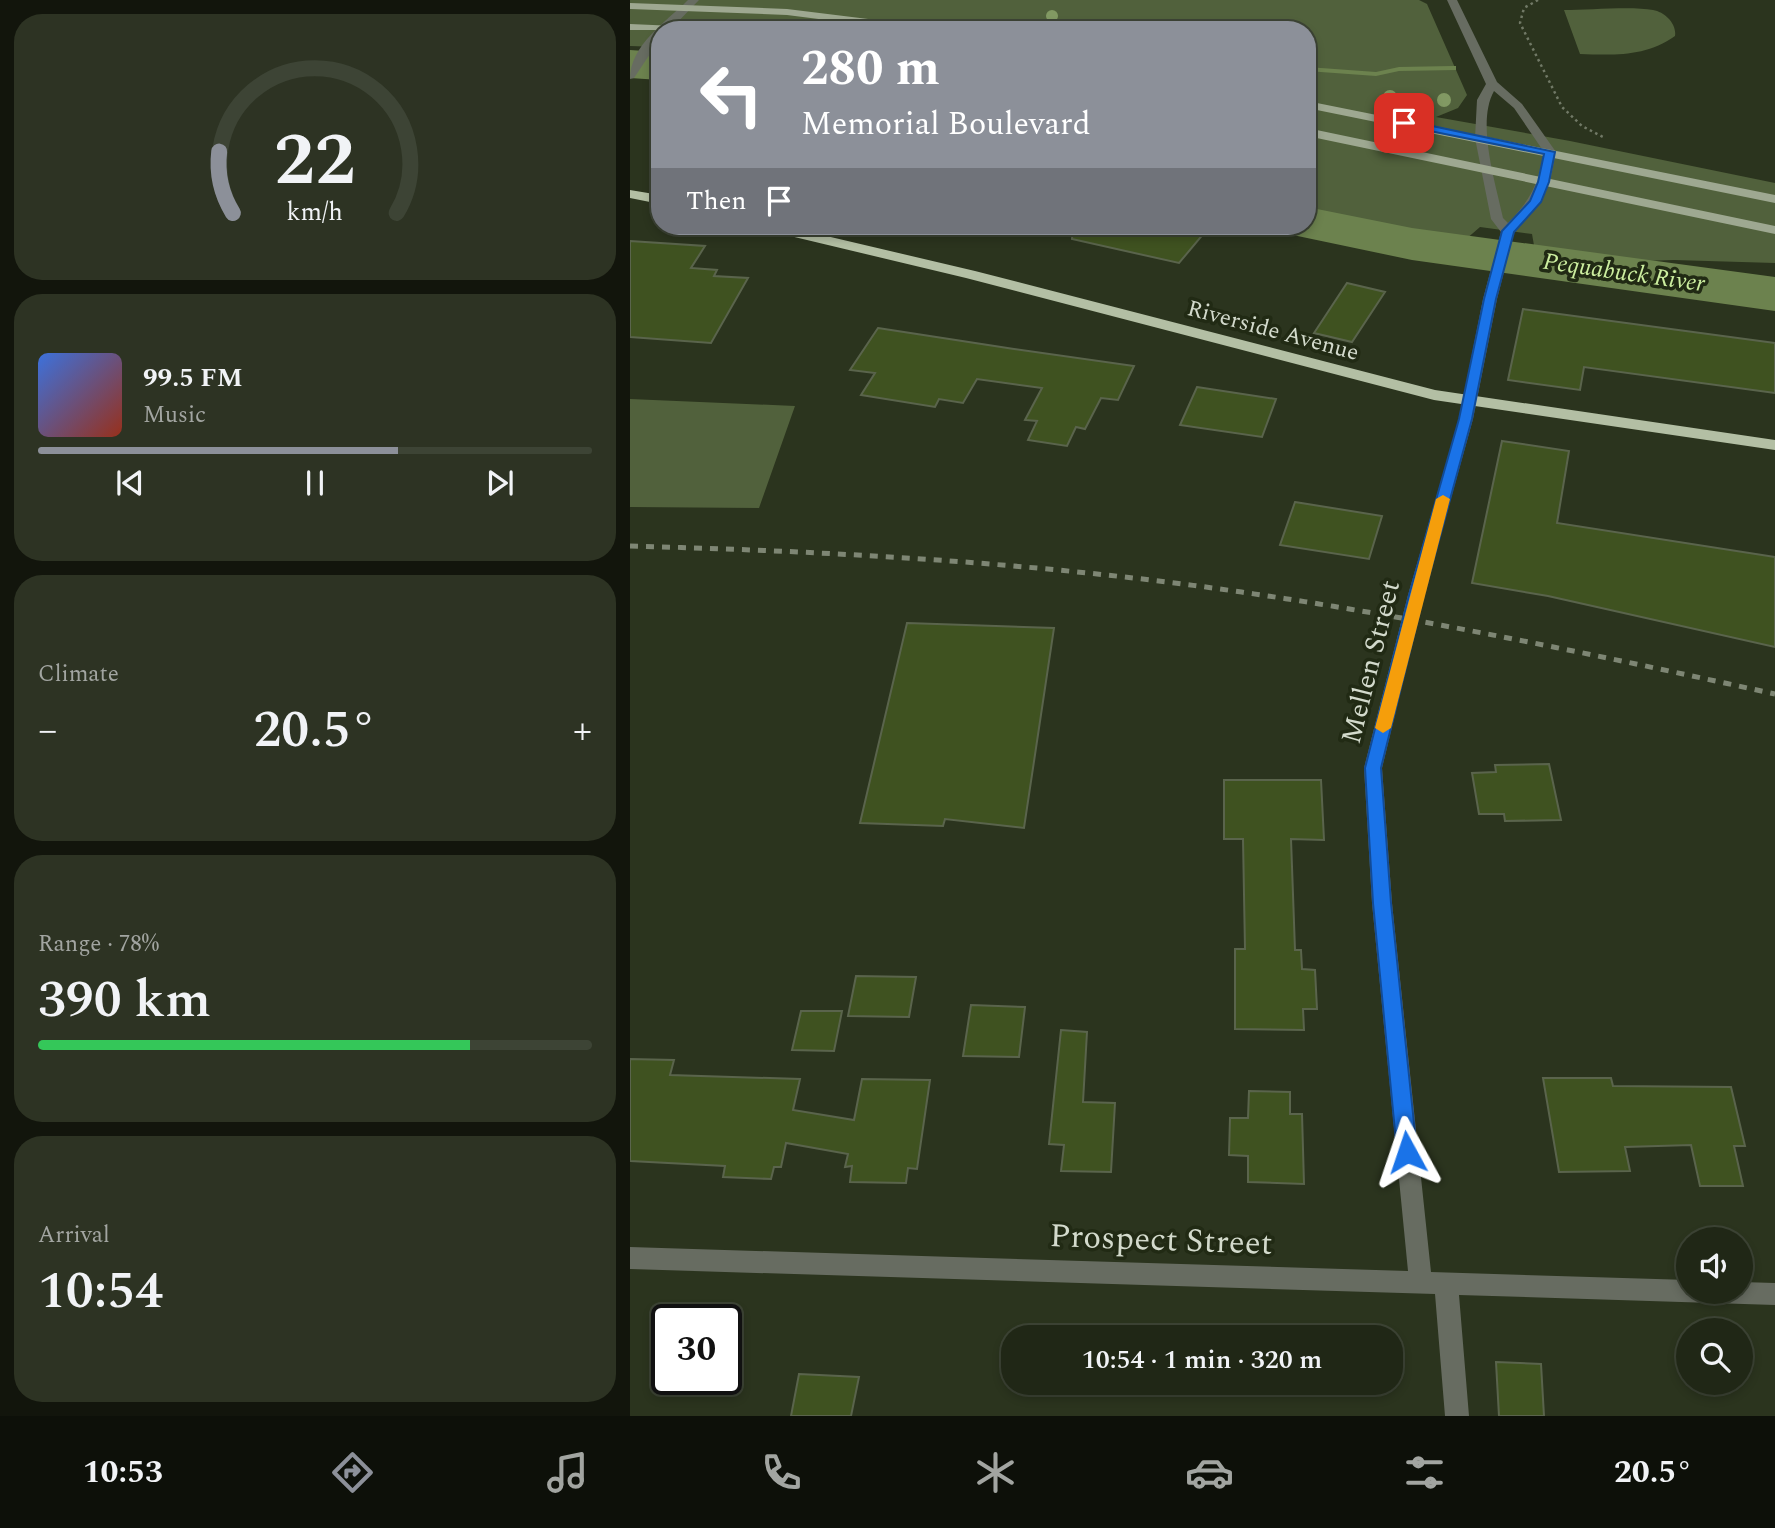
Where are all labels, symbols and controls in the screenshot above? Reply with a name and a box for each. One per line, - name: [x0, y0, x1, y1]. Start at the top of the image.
- text: 280 m: [801, 32, 940, 107]
- icon: left: [686, 49, 777, 140]
- pin: [1374, 93, 1434, 153]
- text: Memorial Boulevard: [801, 100, 1091, 149]
- icon: arrive: [1385, 104, 1423, 142]
- text: 22: [274, 107, 356, 218]
- text: Then: [686, 181, 746, 221]
- icon: arrive: [760, 182, 798, 220]
- text: km/h: [287, 194, 343, 232]
- water label: Pequabuck River: [1541, 244, 1708, 302]
- street label: Riverside Avenue: [1183, 291, 1363, 371]
- text: 99.5 FM: [143, 358, 243, 398]
- text: Music: [143, 398, 206, 433]
- icon: previous: [111, 464, 149, 502]
- icon: pause: [296, 464, 334, 502]
- icon: next: [481, 464, 519, 502]
- street label: Mellen Street: [1330, 576, 1412, 748]
- text: Climate: [38, 657, 119, 692]
- text: 20.5°: [253, 691, 377, 770]
- text: −: [38, 702, 57, 760]
- text: +: [573, 702, 592, 760]
- text: Range · 78%: [38, 927, 159, 962]
- text: 390 km: [38, 961, 211, 1040]
- position arrow: [1370, 1115, 1444, 1189]
- street label: Prospect Street: [1049, 1211, 1273, 1269]
- text: Arrival: [38, 1218, 110, 1253]
- map controls: [1676, 1227, 1753, 1395]
- button: sound: [1676, 1227, 1753, 1304]
- text: 10:54: [38, 1252, 163, 1331]
- speed limit sign: 30: [651, 1304, 742, 1395]
- button: search: [1676, 1318, 1753, 1395]
- text: 10:54 · 1 min · 320 m: [1082, 1340, 1322, 1380]
- text: 10:53: [83, 1448, 163, 1497]
- icon: directions: [328, 1448, 377, 1497]
- icon: music: [543, 1448, 592, 1497]
- icon: phone: [757, 1448, 806, 1497]
- icon: climate: [971, 1448, 1020, 1497]
- icon: car: [1185, 1448, 1234, 1497]
- icon: filters: [1400, 1448, 1449, 1497]
- text: 20.5°: [1614, 1448, 1692, 1497]

